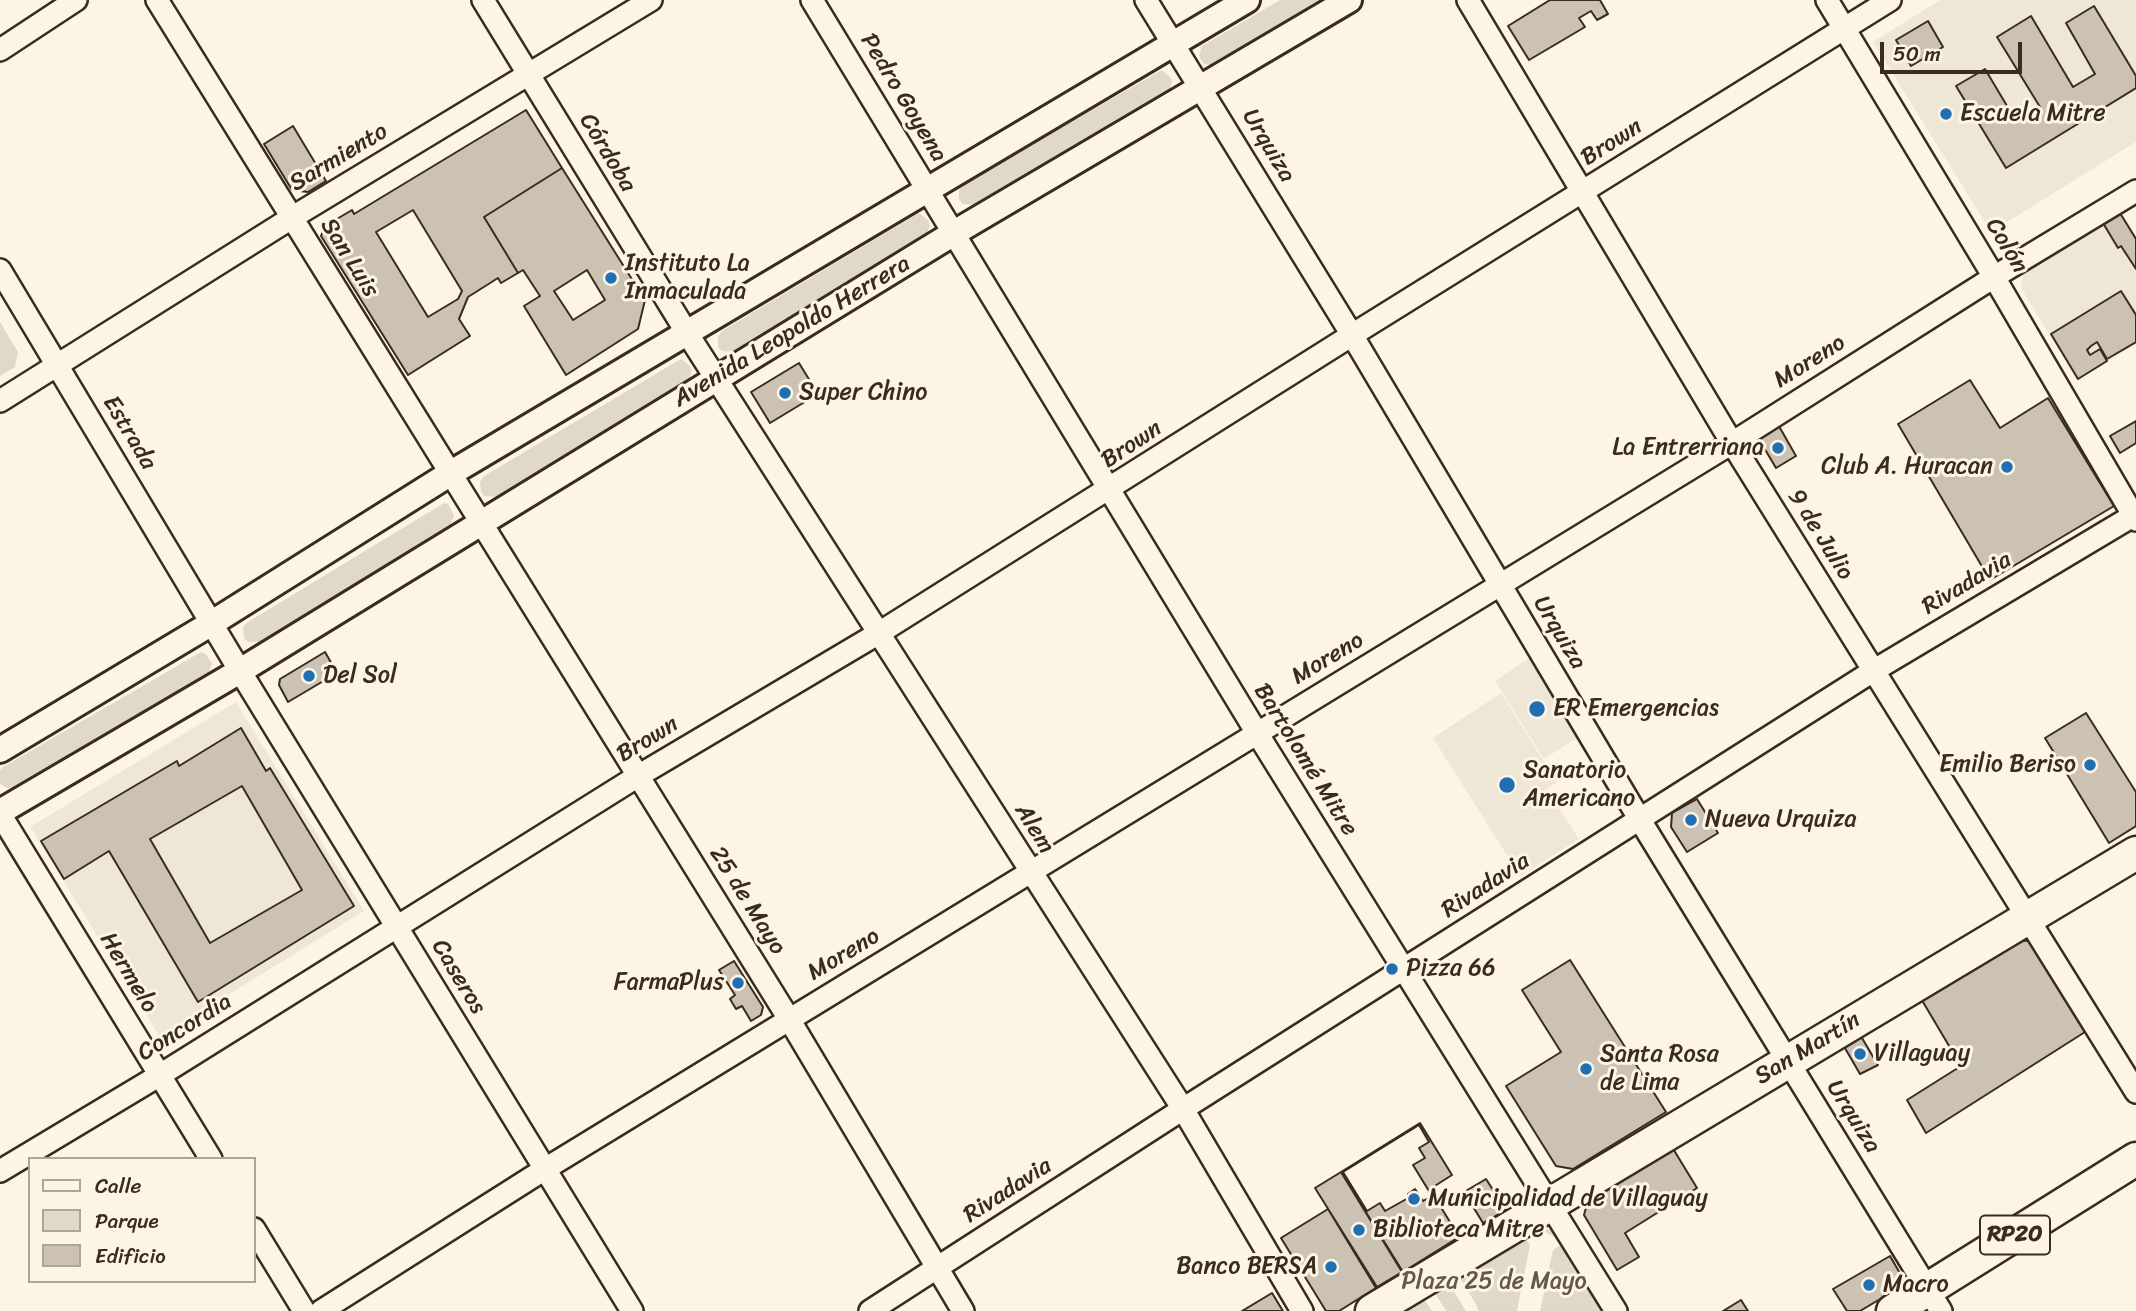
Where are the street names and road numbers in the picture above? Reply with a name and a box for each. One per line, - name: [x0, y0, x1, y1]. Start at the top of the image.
- street label: Pedro Goyena: [853, 29, 953, 167]
- street label: Urquiza: [1235, 104, 1301, 188]
- street label: Córdoba: [572, 108, 642, 198]
- street label: Brown: [1576, 113, 1648, 173]
- street label: Sarmiento: [285, 118, 393, 198]
- street label: San Luis: [313, 213, 385, 303]
- street label: Colón: [1978, 213, 2034, 279]
- street label: Avenida Leopoldo Herrera: [668, 250, 916, 414]
- street label: Moreno: [1769, 329, 1851, 395]
- street label: Estrada: [96, 391, 162, 475]
- street label: Brown: [1096, 415, 1168, 475]
- street label: 9 de Julio: [1781, 484, 1859, 586]
- street label: Rivadavia: [1917, 546, 2017, 622]
- street label: Urquiza: [1526, 591, 1592, 675]
- street label: Moreno: [1287, 626, 1369, 692]
- street label: Bartolomé Mitre: [1247, 678, 1363, 842]
- street label: Brown: [612, 710, 684, 770]
- street label: Alem: [1008, 799, 1060, 859]
- street label: 25 de Mayo: [702, 842, 792, 960]
- street label: Rivadavia: [1437, 847, 1535, 925]
- street label: Moreno: [803, 922, 885, 988]
- street label: Hermelo: [93, 928, 163, 1018]
- street label: Caseros: [425, 934, 491, 1020]
- street label: Concordia: [133, 988, 237, 1068]
- street label: San Martín: [1750, 1006, 1866, 1092]
- street label: Urquiza: [1819, 1075, 1887, 1159]
- street label: Rivadavia: [959, 1152, 1057, 1230]
- road number: RP20: [1980, 1216, 2050, 1254]

